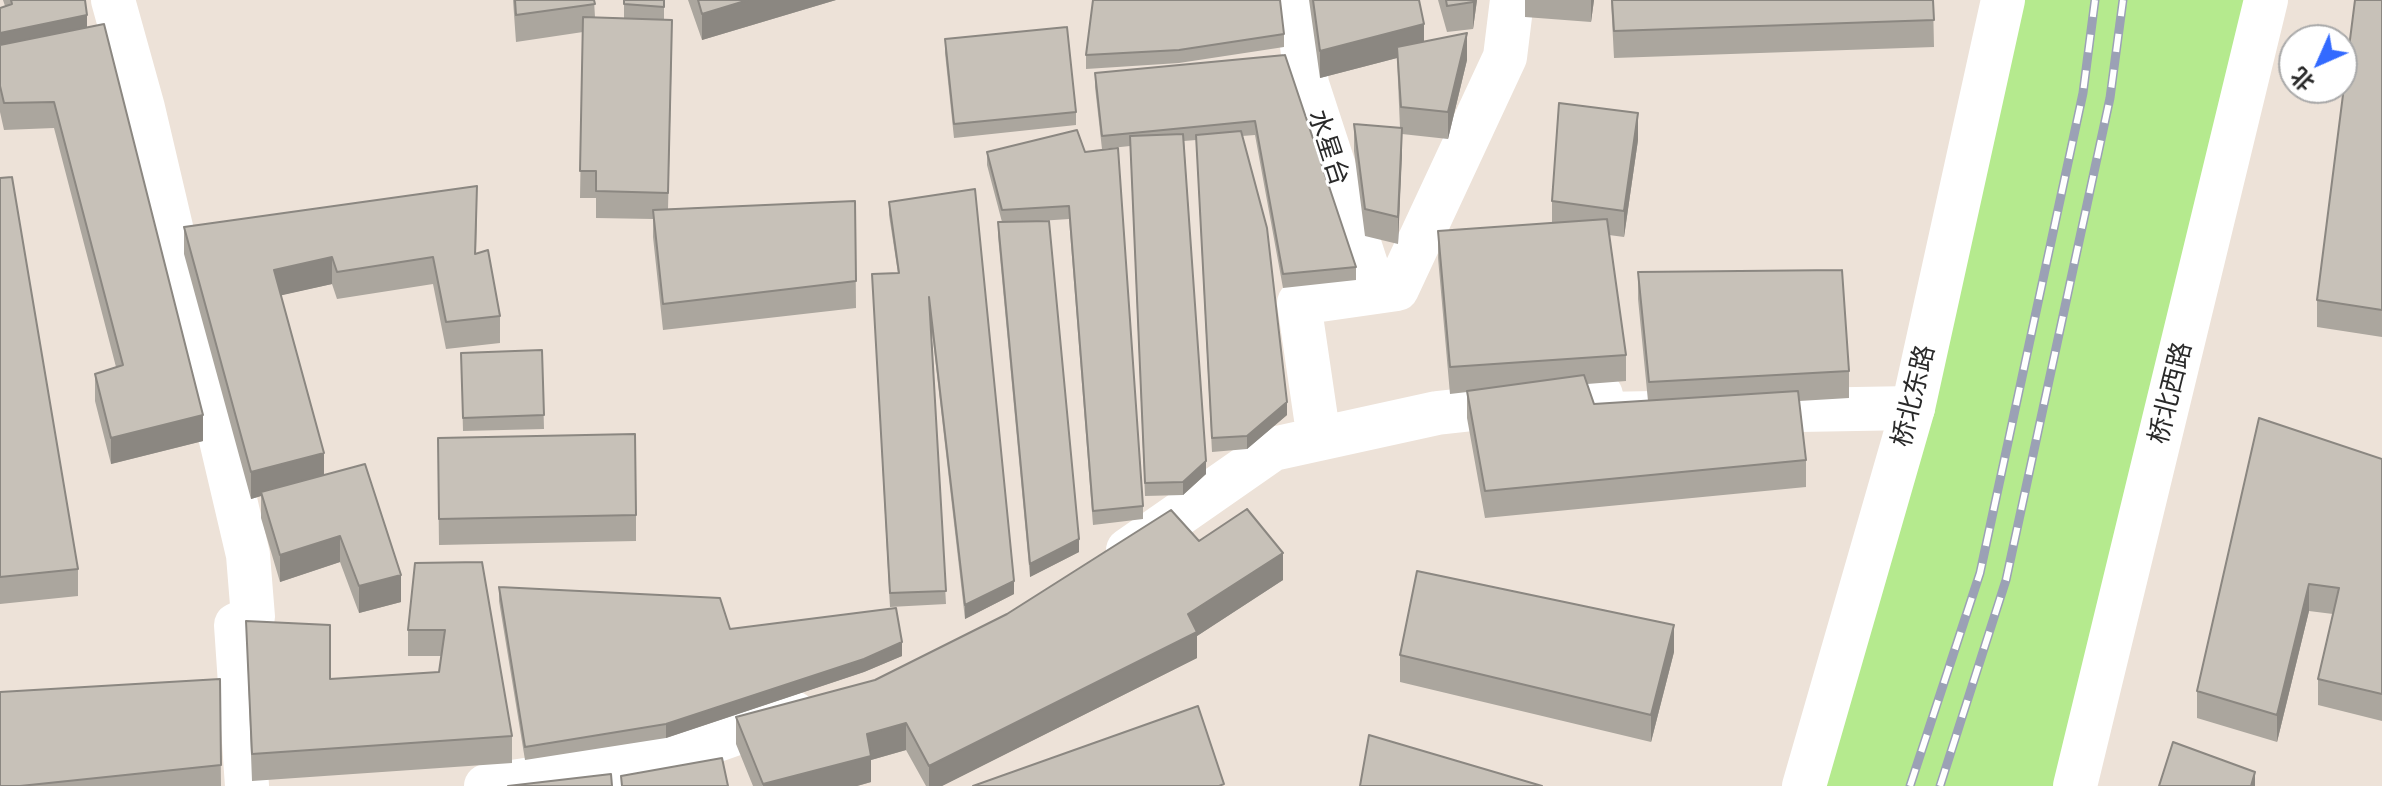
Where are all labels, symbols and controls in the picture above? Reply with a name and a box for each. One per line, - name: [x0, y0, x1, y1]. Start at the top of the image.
- north arrow: [2278, 24, 2358, 104]
- text: 北: [2285, 63, 2319, 97]
- street label: 水星台: [1301, 106, 1355, 190]
- street label: 桥北西路: [2143, 339, 2199, 447]
- street label: 桥北东路: [1886, 342, 1942, 450]

